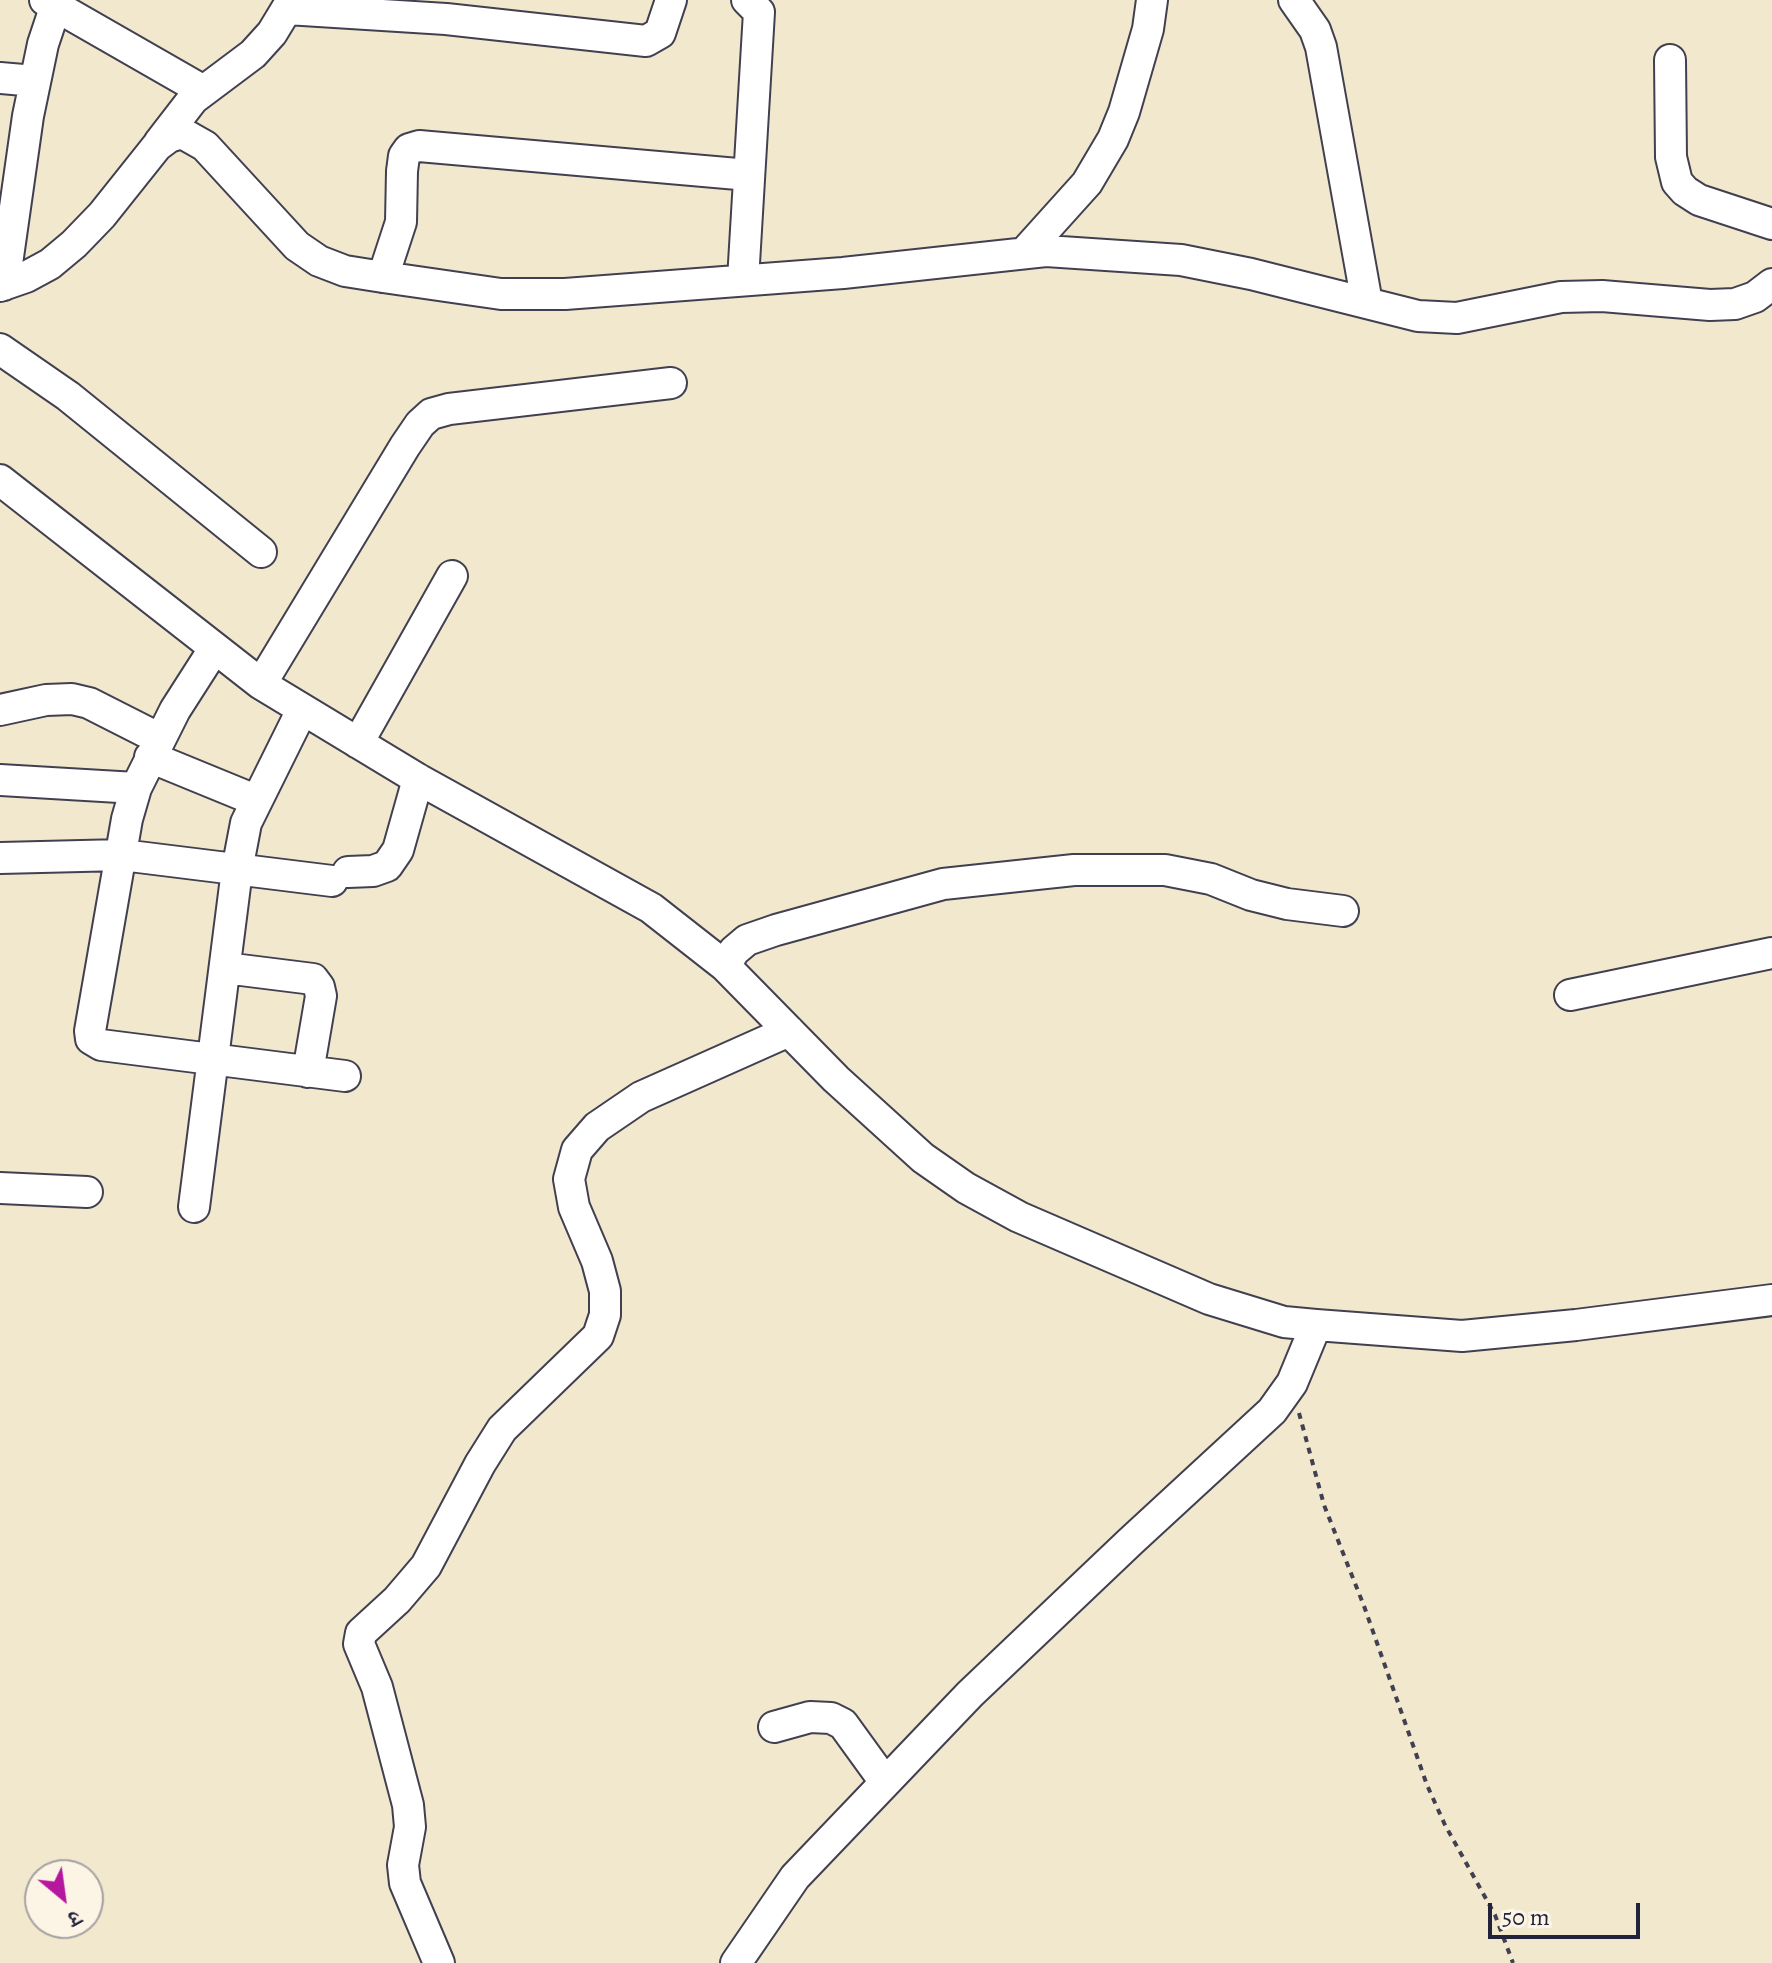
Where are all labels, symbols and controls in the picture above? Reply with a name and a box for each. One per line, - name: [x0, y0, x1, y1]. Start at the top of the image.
- north arrow: [24, 1859, 104, 1939]
- scale bar: [1492, 1887, 1644, 1937]
- text: 50 m: [1502, 1901, 1550, 1933]
- text: उ: [63, 1902, 87, 1934]

